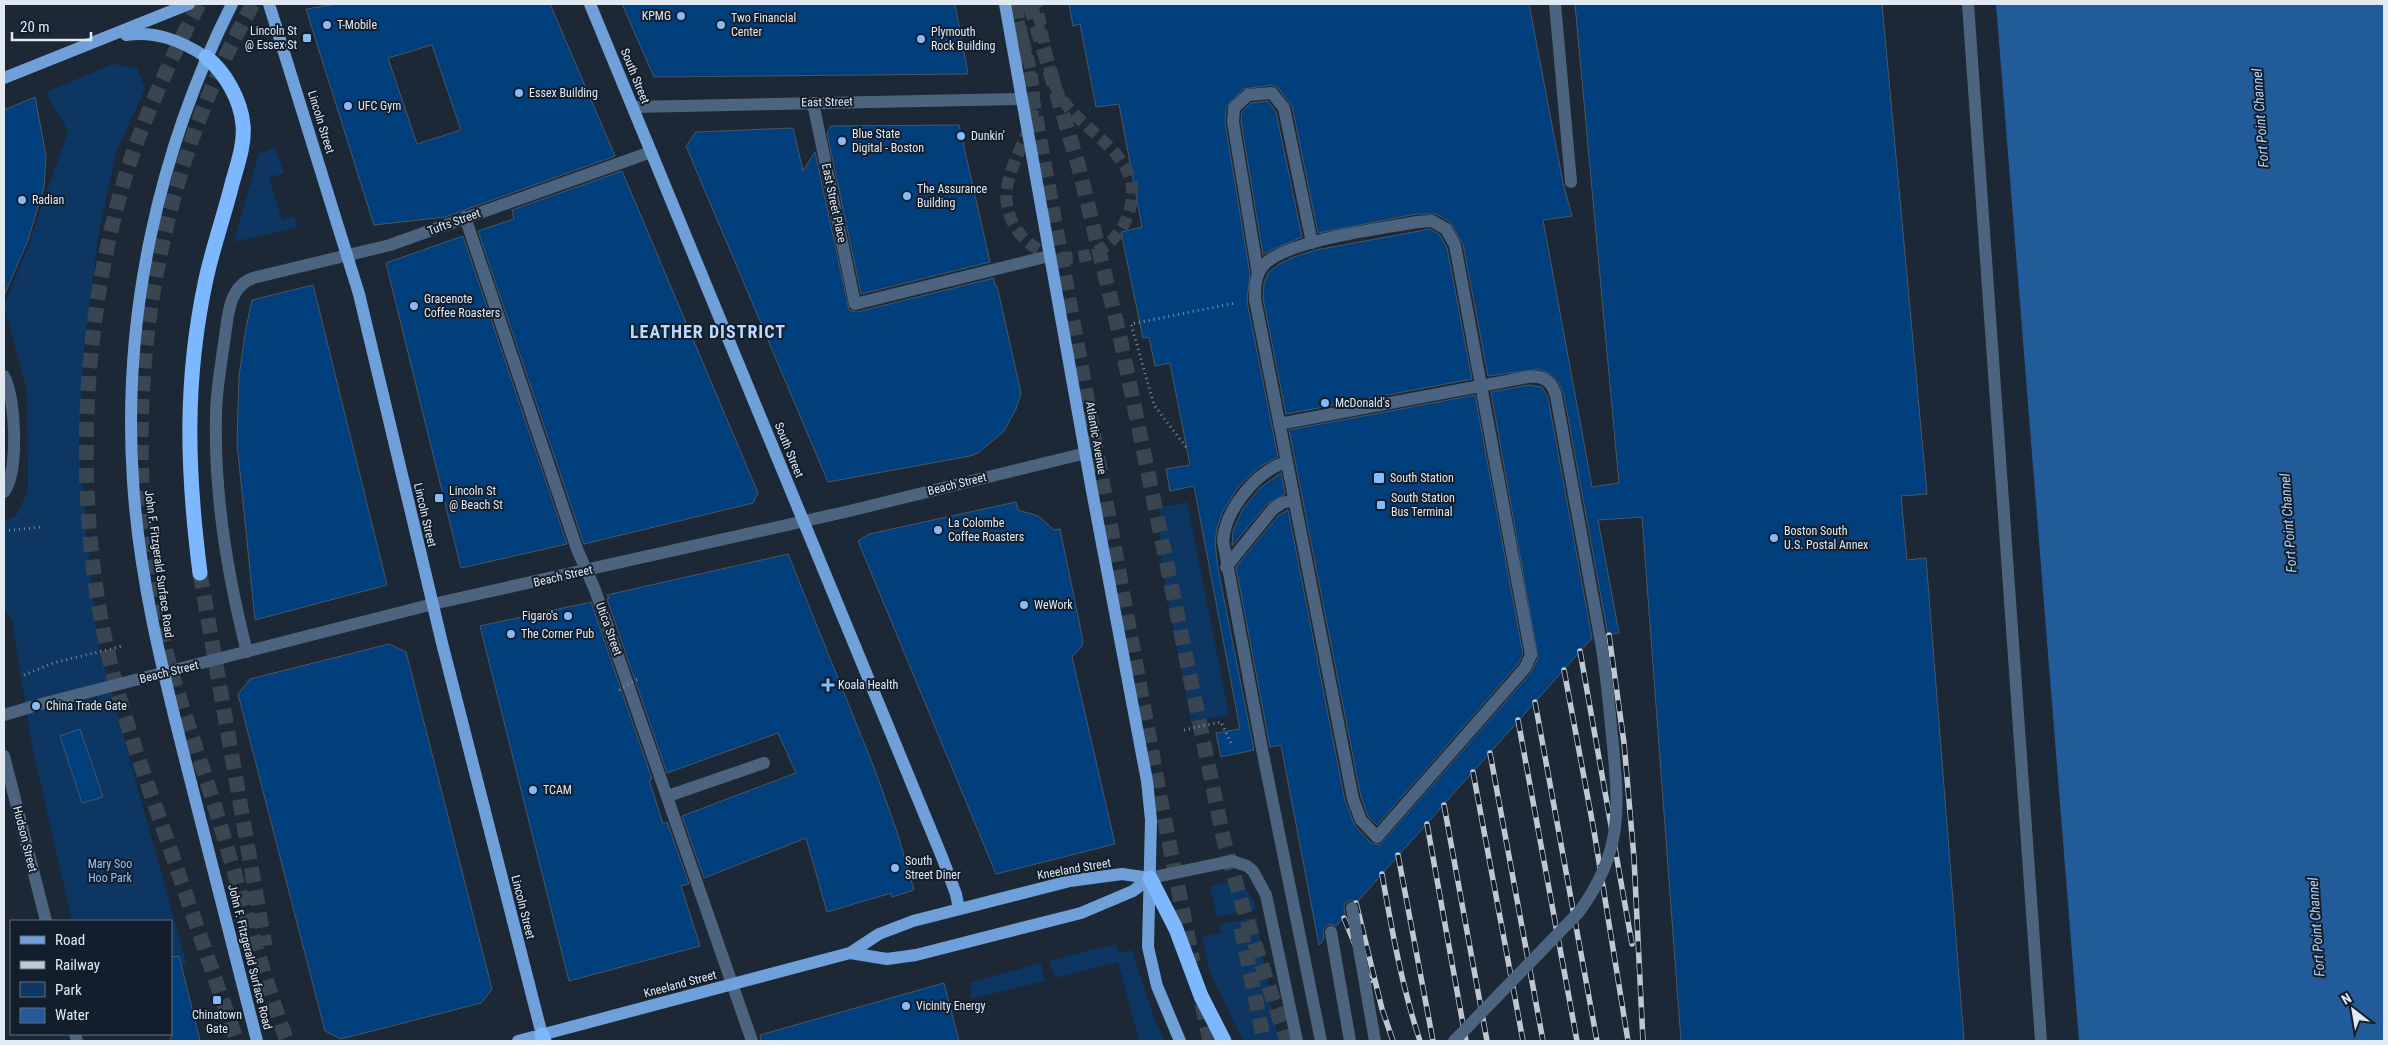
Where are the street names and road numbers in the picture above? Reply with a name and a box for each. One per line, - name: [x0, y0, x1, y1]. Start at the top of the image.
- street label: South Street: [618, 46, 653, 106]
- street label: Lincoln Street: [305, 89, 337, 156]
- street label: East Street: [801, 95, 853, 109]
- street label: East Street Place: [819, 162, 849, 244]
- street label: Tufts Street: [426, 206, 483, 238]
- street label: Atlantic Avenue: [1083, 400, 1109, 476]
- street label: South Street: [772, 420, 807, 480]
- street label: Beach Street: [926, 470, 988, 498]
- street label: Lincoln Street: [411, 482, 439, 549]
- street label: John F. Fitzgerald Surface Road: [142, 489, 176, 639]
- street label: Beach Street: [532, 562, 594, 590]
- street label: Utica Street: [593, 601, 625, 658]
- street label: Beach Street: [138, 658, 200, 686]
- street label: Hudson Street: [10, 805, 40, 874]
- street label: Kneeland Street: [1036, 856, 1112, 882]
- street label: Lincoln Street: [508, 874, 538, 941]
- street label: John F. Fitzgerald Surface Road: [225, 883, 275, 1031]
- street label: Kneeland Street: [642, 967, 718, 1000]

